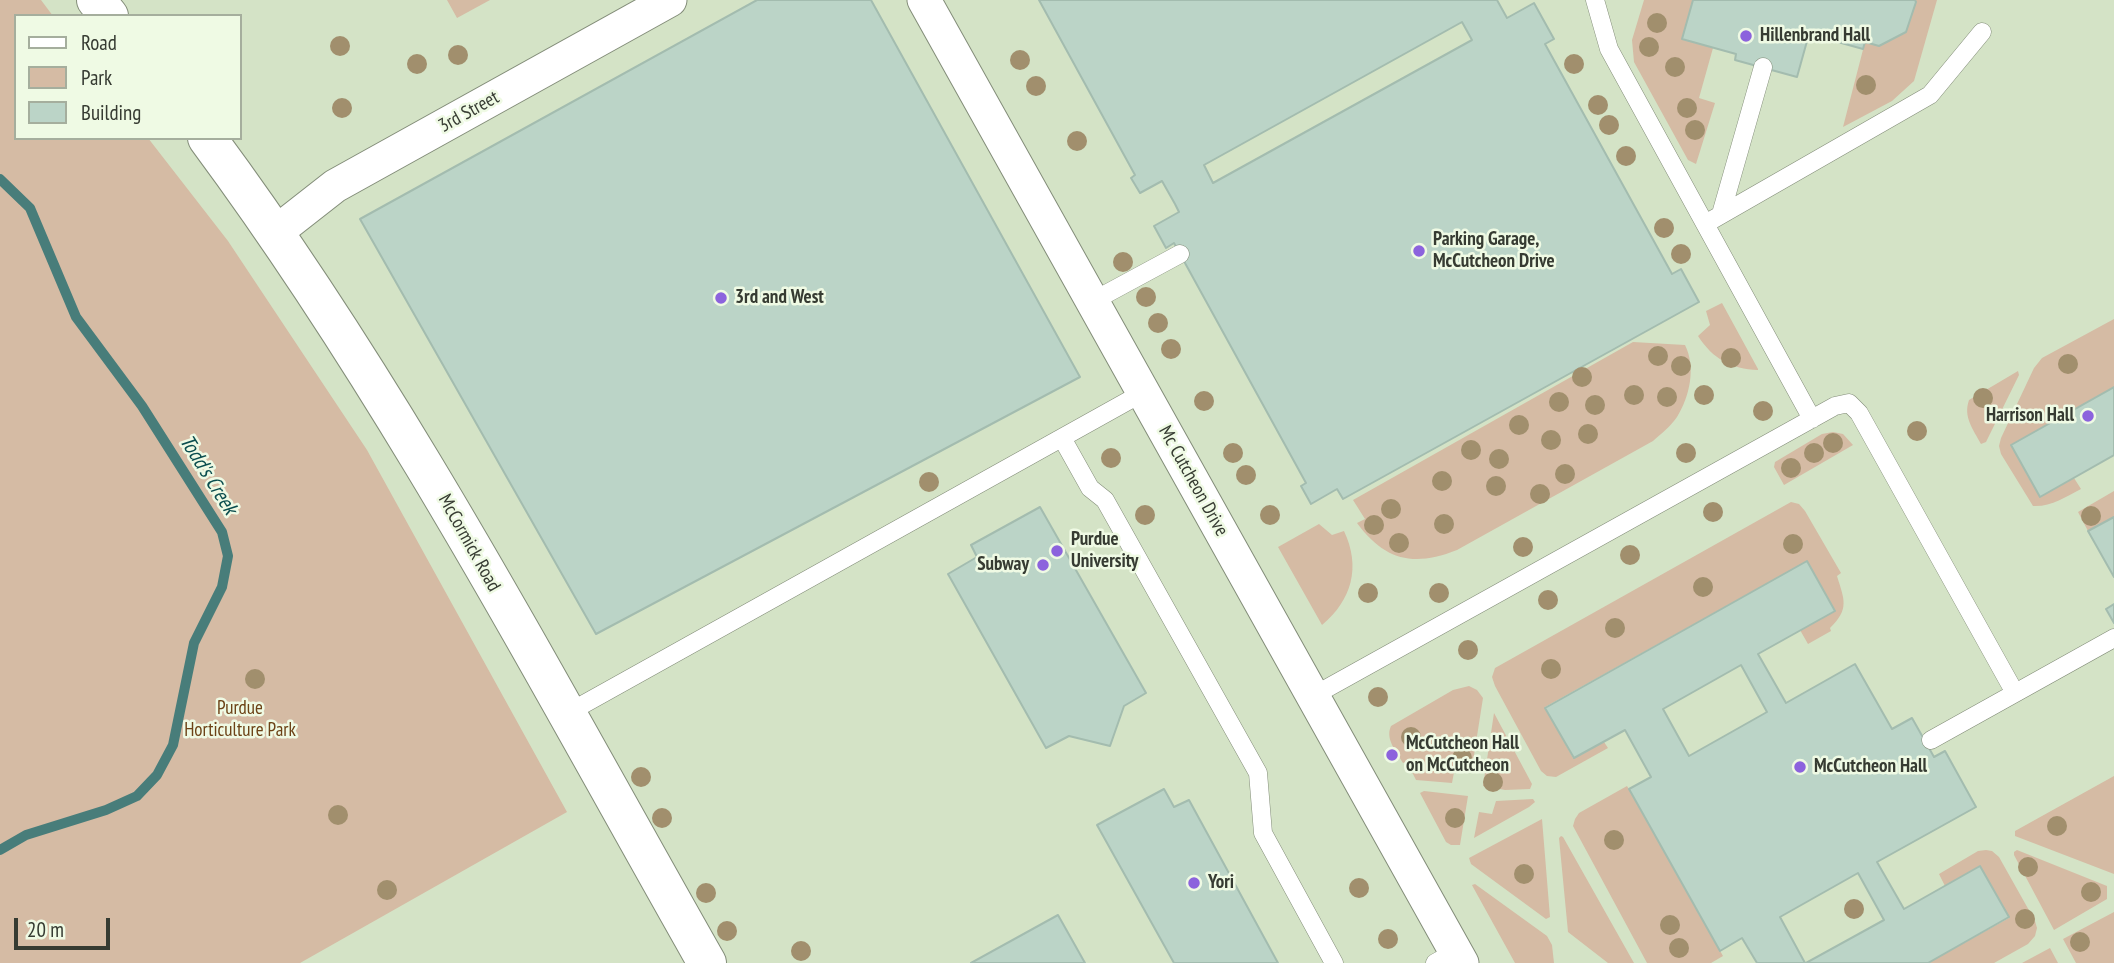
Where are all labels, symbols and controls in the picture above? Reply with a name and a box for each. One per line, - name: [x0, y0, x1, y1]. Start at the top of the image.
- legend: [14, 14, 242, 140]
- place label: Hillenbrand Hall: [1760, 25, 1870, 47]
- marker: Hillenbrand Hall: [1738, 28, 1754, 44]
- text: Road: [81, 29, 117, 56]
- text: Park: [81, 64, 112, 91]
- street label: 3rd Street: [435, 86, 503, 138]
- text: Building: [81, 99, 141, 126]
- place label: Parking Garage, McCutcheon Drive: [1433, 229, 1555, 273]
- marker: Parking Garage, McCutcheon Drive: [1411, 243, 1427, 259]
- place label: 3rd and West: [735, 287, 824, 309]
- marker: 3rd and West: [713, 290, 729, 306]
- place label: Harrison Hall: [1986, 405, 2074, 427]
- marker: Harrison Hall: [2080, 408, 2096, 424]
- street label: Mc Cutcheon Drive: [1153, 422, 1233, 540]
- water label: Todd's Creek: [174, 431, 242, 519]
- street label: McCormick Road: [433, 490, 505, 596]
- place label: Purdue University: [1071, 529, 1138, 573]
- marker: Purdue University: [1049, 543, 1065, 559]
- place label: Subway: [977, 554, 1029, 576]
- marker: Subway: [1035, 557, 1051, 573]
- park label: Purdue Horticulture Park: [184, 698, 296, 742]
- place label: McCutcheon Hall on McCutcheon: [1406, 733, 1519, 777]
- marker: McCutcheon Hall on McCutcheon: [1384, 747, 1400, 763]
- place label: McCutcheon Hall: [1814, 756, 1927, 778]
- marker: McCutcheon Hall: [1792, 759, 1808, 775]
- place label: Yori: [1208, 872, 1234, 894]
- marker: Yori: [1186, 875, 1202, 891]
- scale bar: [18, 904, 114, 948]
- text: 20 m: [27, 916, 64, 943]

